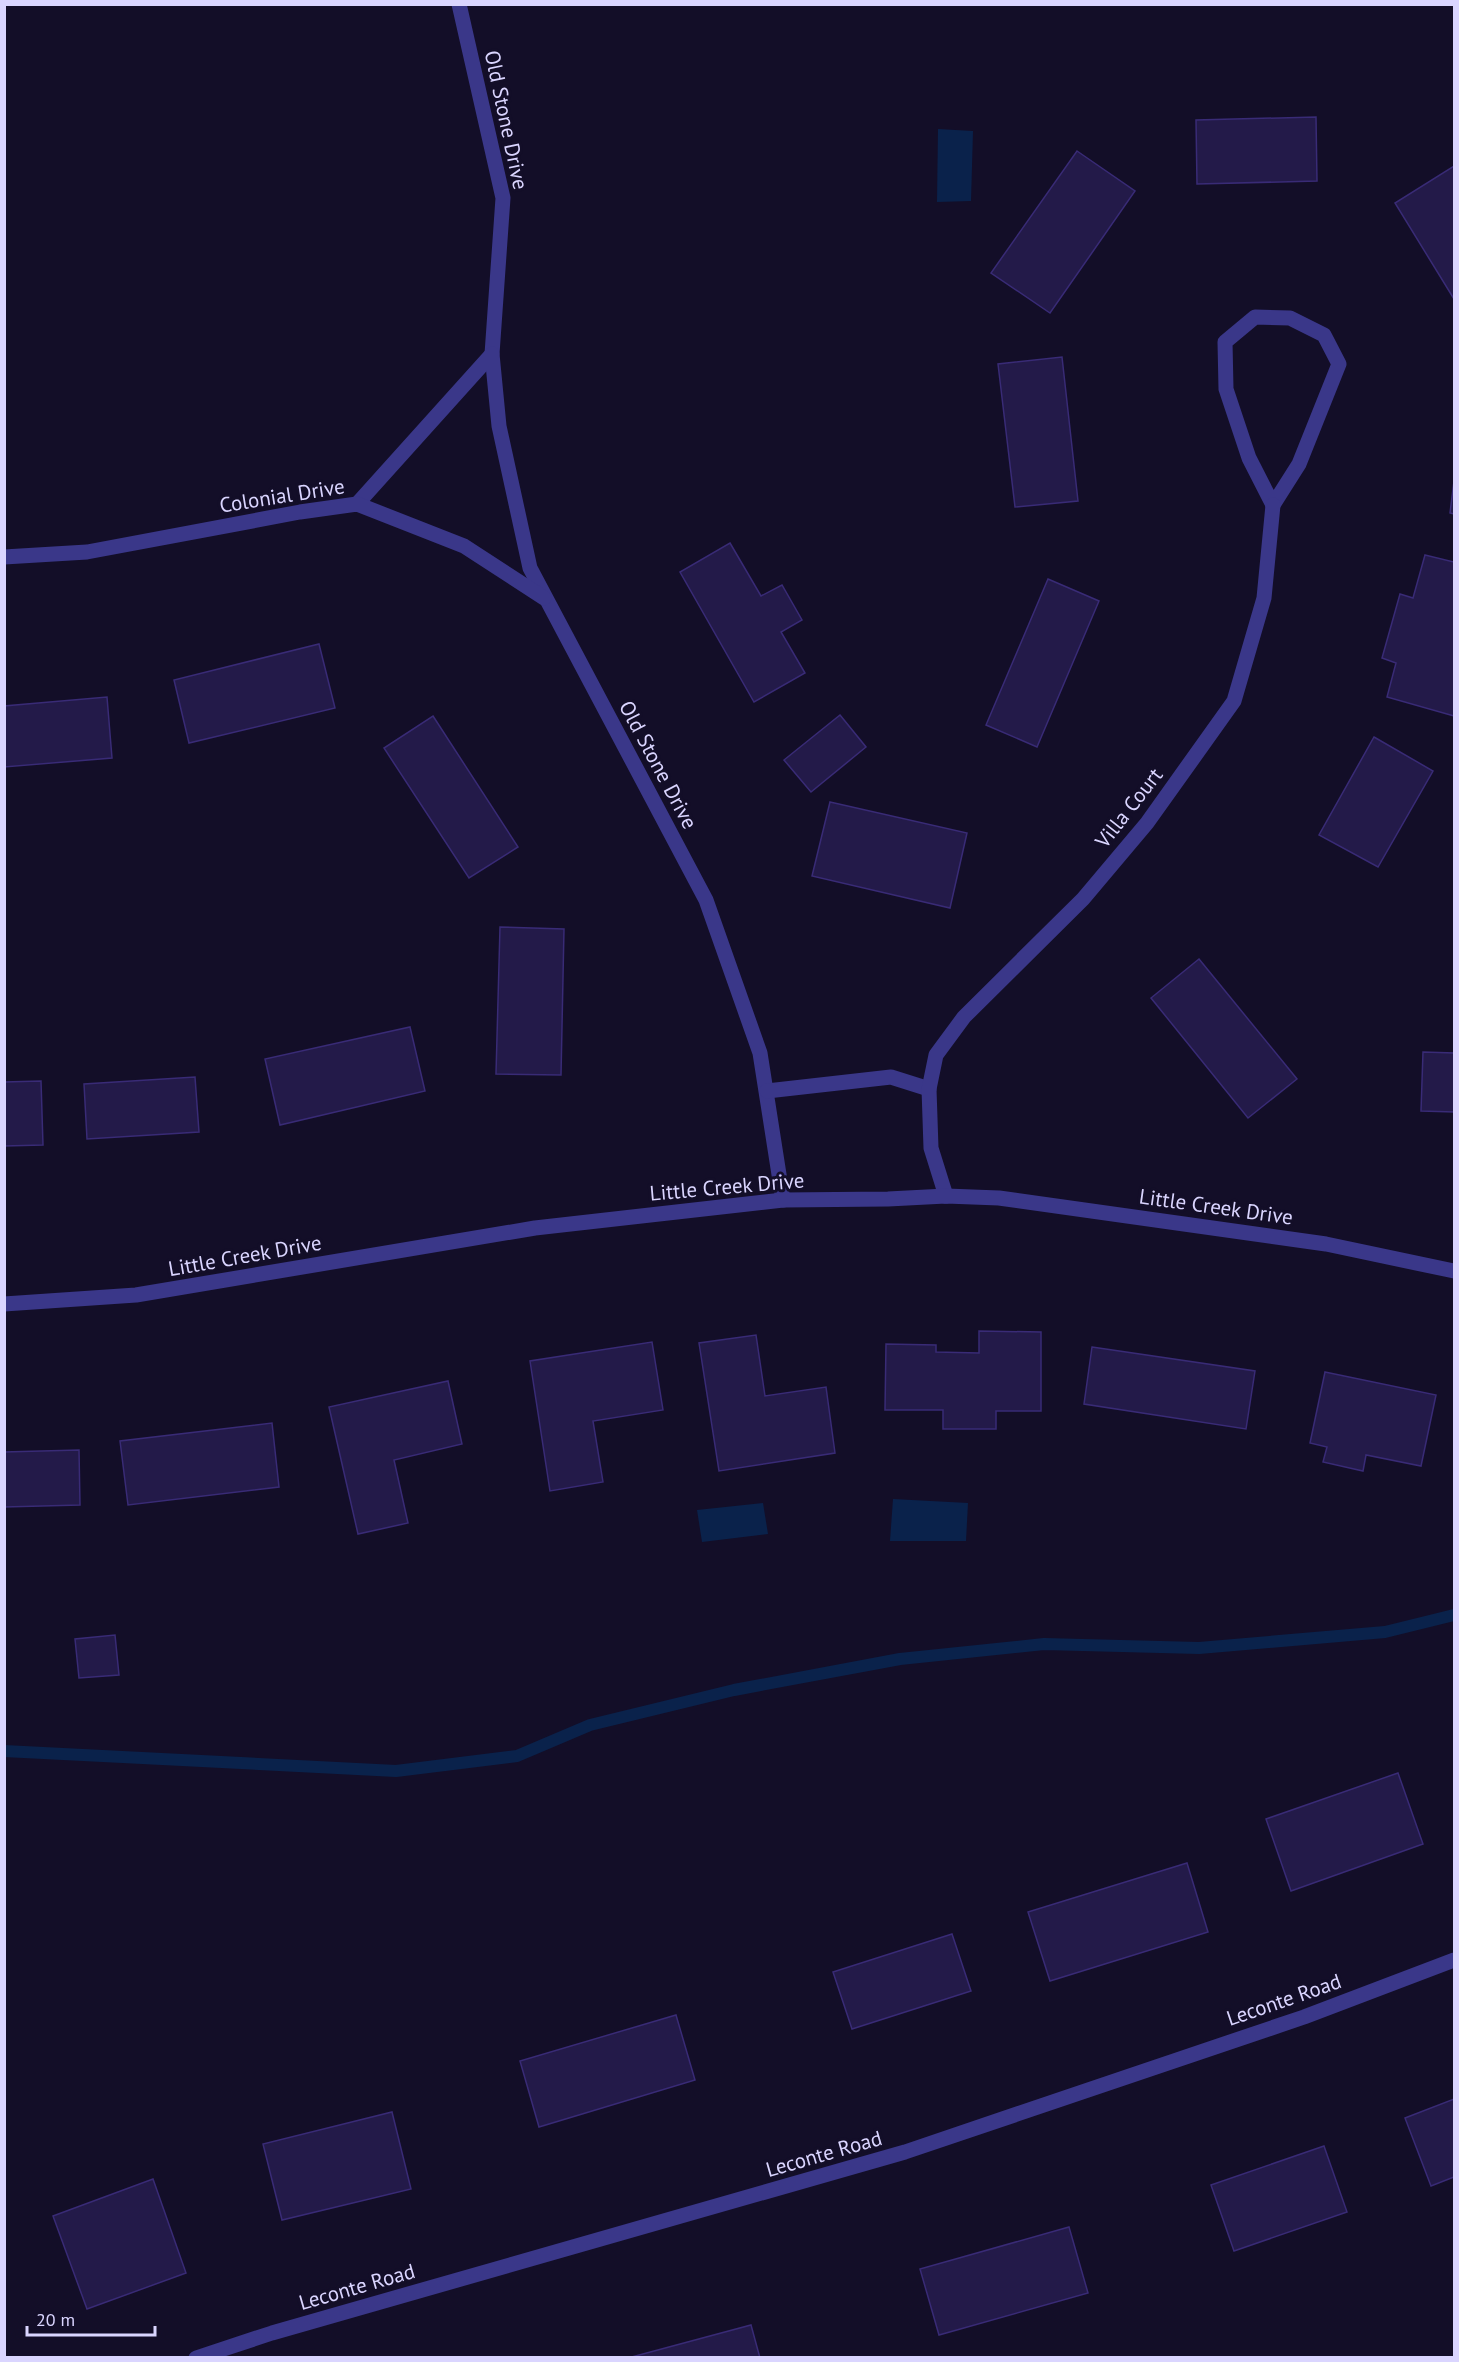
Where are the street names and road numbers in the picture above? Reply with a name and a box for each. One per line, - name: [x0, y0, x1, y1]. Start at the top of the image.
- street label: Old Stone Drive: [479, 48, 534, 192]
- street label: Colonial Drive: [217, 472, 346, 519]
- street label: Old Stone Drive: [613, 696, 704, 834]
- street label: Villa Court: [1088, 762, 1168, 854]
- street label: Little Creek Drive: [649, 1166, 805, 1207]
- street label: Little Creek Drive: [1137, 1182, 1295, 1231]
- street label: Little Creek Drive: [166, 1229, 324, 1282]
- street label: Leconte Road: [1223, 1967, 1345, 2032]
- street label: Leconte Road: [763, 2124, 885, 2183]
- street label: Leconte Road: [296, 2257, 418, 2316]

